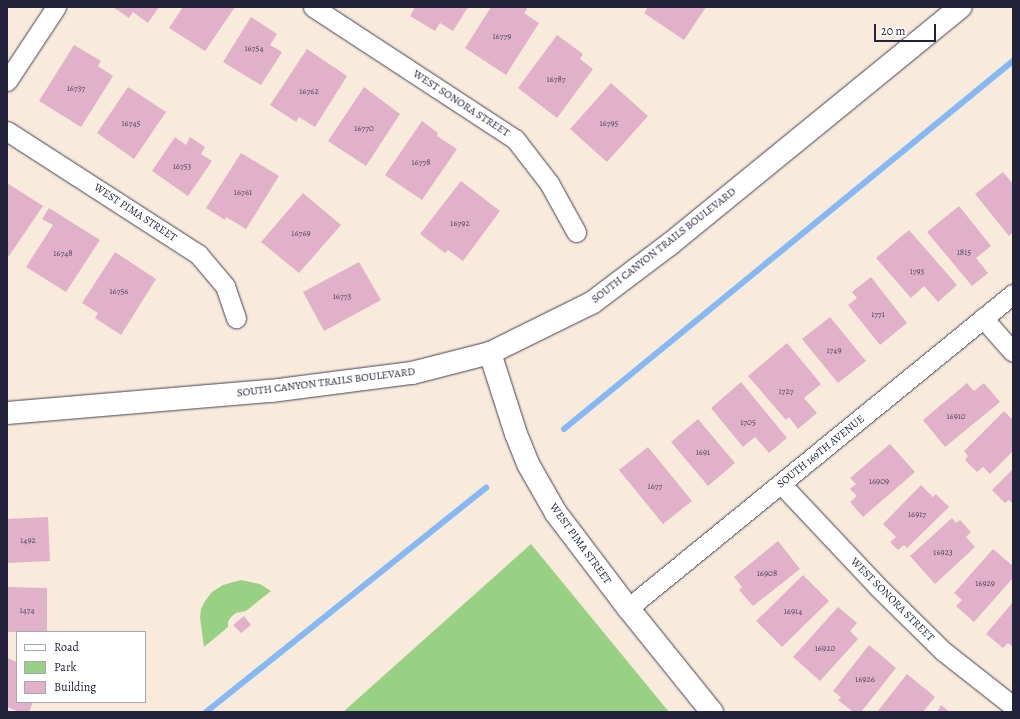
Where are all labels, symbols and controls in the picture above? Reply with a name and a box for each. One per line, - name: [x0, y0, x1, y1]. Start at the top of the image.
- scale bar: [876, 16, 938, 42]
- text: 20 m: [881, 23, 905, 39]
- house number: 16779: [493, 31, 511, 41]
- house number: 16754: [245, 43, 263, 53]
- street label: WEST SONORA STREET: [410, 68, 512, 140]
- house number: 16787: [546, 74, 566, 84]
- house number: 16737: [67, 83, 85, 93]
- house number: 16762: [299, 86, 319, 96]
- house number: 16745: [122, 118, 140, 128]
- house number: 16795: [600, 118, 618, 128]
- house number: 16770: [354, 123, 374, 133]
- house number: 16778: [411, 157, 431, 167]
- house number: 16753: [173, 161, 191, 171]
- street label: WEST PIMA STREET: [91, 181, 179, 245]
- street label: SOUTH CANYON TRAILS BOULEVARD: [589, 186, 739, 306]
- house number: 16761: [234, 187, 252, 197]
- house number: 16792: [450, 218, 470, 228]
- house number: 16769: [291, 228, 311, 238]
- house number: 1815: [957, 247, 971, 257]
- house number: 16748: [53, 248, 73, 258]
- house number: 1793: [910, 266, 924, 276]
- house number: 16756: [109, 286, 129, 296]
- house number: 16773: [333, 291, 351, 301]
- house number: 1771: [871, 309, 885, 319]
- house number: 1749: [826, 345, 842, 355]
- street label: SOUTH CANYON TRAILS BOULEVARD: [236, 366, 416, 400]
- house number: 1727: [779, 386, 793, 396]
- house number: 16910: [946, 411, 966, 421]
- street label: SOUTH 169TH AVENUE: [775, 413, 867, 491]
- house number: 1705: [740, 417, 756, 427]
- house number: 1691: [696, 447, 710, 457]
- house number: 16909: [869, 476, 889, 486]
- house number: 1677: [648, 481, 662, 491]
- street label: WEST PIMA STREET: [546, 501, 614, 587]
- house number: 16917: [908, 509, 926, 519]
- house number: 1492: [20, 535, 36, 545]
- house number: 16923: [933, 547, 953, 557]
- street label: WEST SONORA STREET: [848, 556, 936, 644]
- house number: 16908: [757, 568, 777, 578]
- house number: 16929: [975, 578, 995, 588]
- house number: 1474: [19, 605, 35, 615]
- house number: 16914: [784, 606, 802, 616]
- legend: [16, 631, 146, 703]
- text: Road: [54, 639, 79, 655]
- house number: 16920: [815, 643, 835, 653]
- text: Park: [54, 659, 77, 675]
- house number: 16926: [855, 674, 875, 684]
- text: Building: [54, 679, 96, 695]

